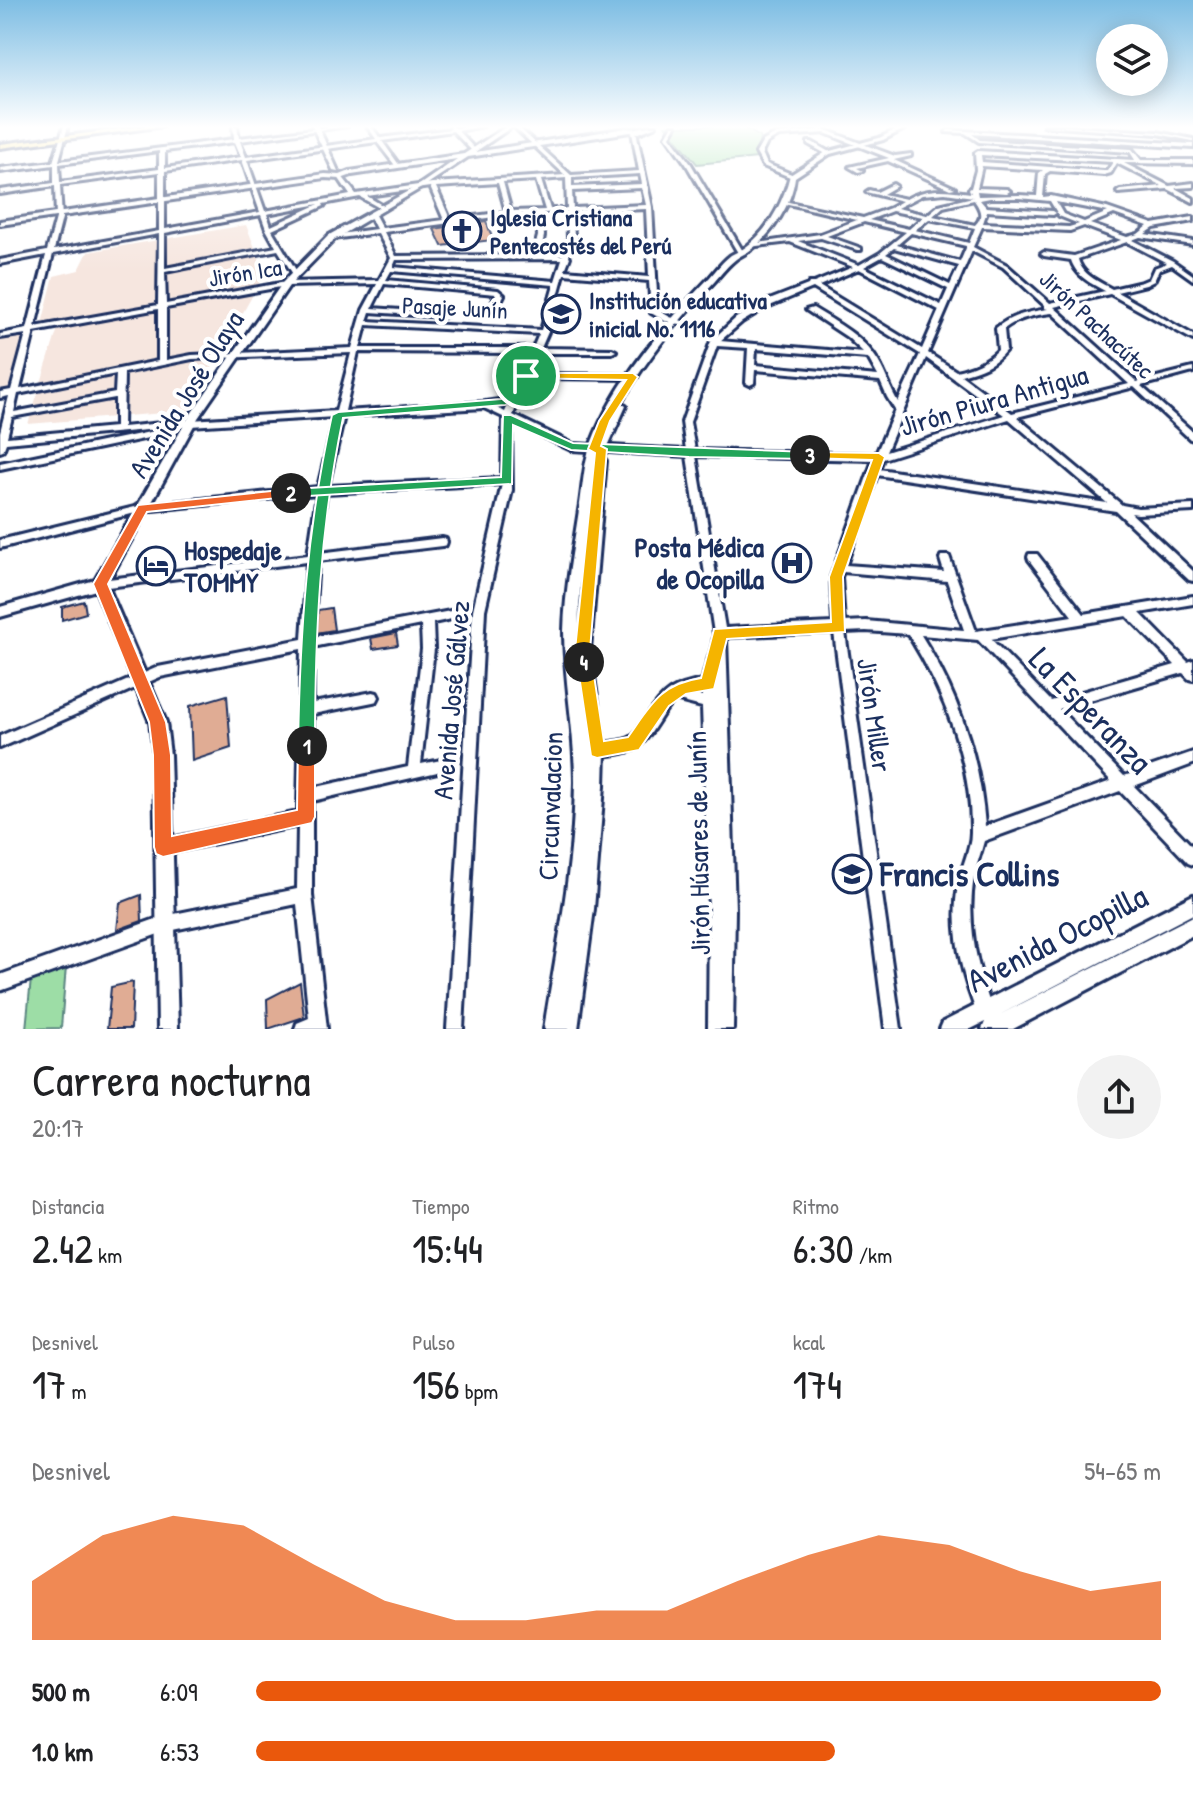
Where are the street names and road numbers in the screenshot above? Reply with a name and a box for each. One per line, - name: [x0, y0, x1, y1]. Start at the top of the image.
- street label: Jirón Ica: [206, 250, 284, 294]
- street label: Jirón Pachacútec: [1033, 263, 1162, 386]
- street label: Pasaje Junín: [401, 288, 509, 326]
- street label: Avenida José Olaya: [120, 303, 252, 485]
- street label: Jirón Piura Antigua: [896, 355, 1092, 445]
- street label: Avenida José Gálvez: [423, 599, 479, 801]
- street label: La Esperanza: [1019, 637, 1163, 783]
- street label: Jirón Miller: [848, 656, 902, 775]
- street label: Jirón Húsares de Junín: [677, 730, 719, 956]
- street label: Circunvalacion: [528, 731, 572, 881]
- street label: Avenida Ocopilla: [959, 873, 1155, 1003]

